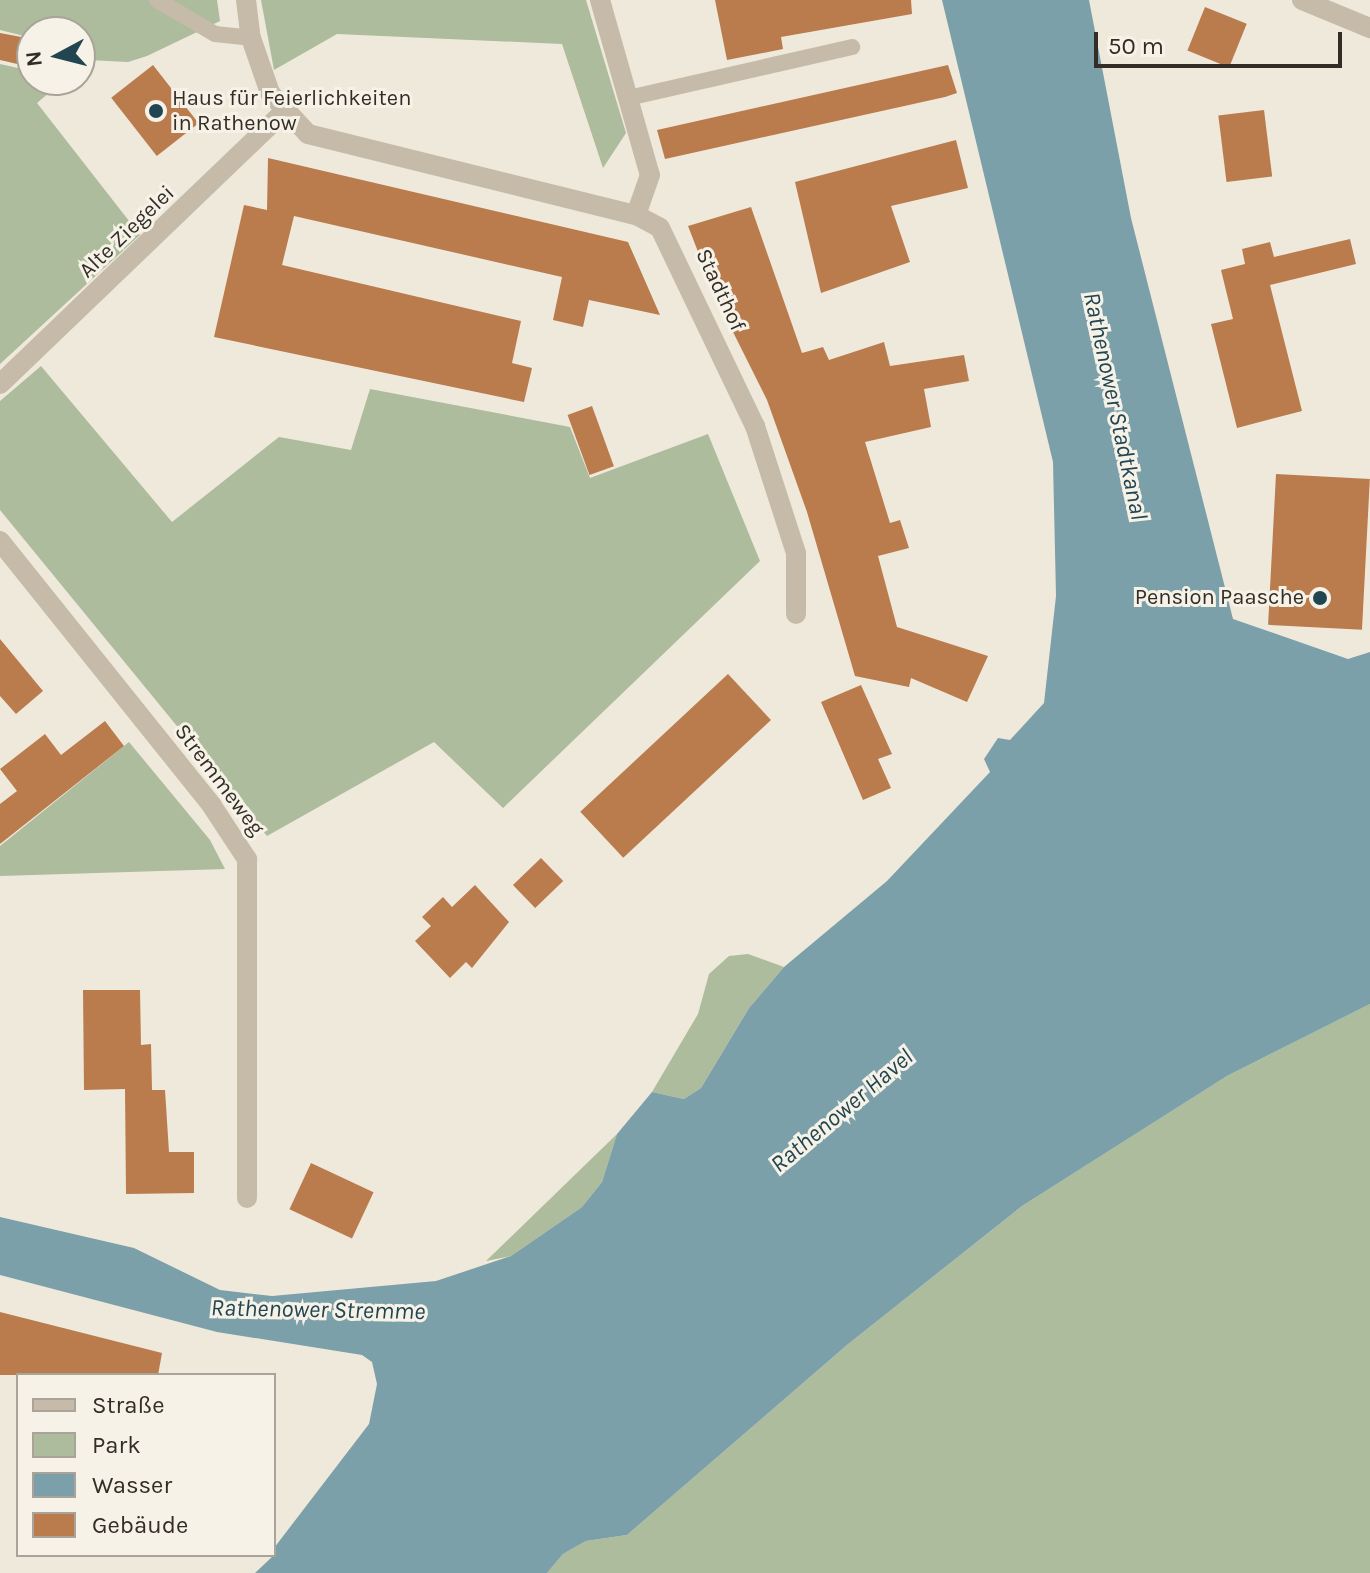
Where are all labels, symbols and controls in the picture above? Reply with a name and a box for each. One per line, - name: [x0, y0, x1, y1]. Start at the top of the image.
- north arrow: [16, 16, 96, 96]
- scale bar: [1098, 16, 1346, 66]
- text: 50 m: [1108, 32, 1164, 60]
- text: N: [20, 49, 48, 68]
- place label: Haus für Feierlichkeiten in Rathenow: [172, 85, 411, 136]
- marker: Haus für Feierlichkeiten in Rathenow: [147, 102, 165, 120]
- street label: Alte Ziegelei: [74, 180, 180, 284]
- street label: Stadthof: [689, 245, 751, 335]
- water label: Rathenower Stadtkanal: [1077, 289, 1153, 523]
- place label: Pension Paasche: [1135, 585, 1304, 611]
- marker: Pension Paasche: [1311, 589, 1329, 607]
- street label: Stremmeweg: [168, 719, 270, 841]
- water label: Rathenower Havel: [765, 1043, 919, 1179]
- water label: Rathenower Stremme: [210, 1294, 426, 1326]
- legend: [16, 1373, 276, 1557]
- text: Straße: [92, 1391, 164, 1419]
- text: Park: [92, 1431, 141, 1459]
- text: Wasser: [92, 1471, 172, 1499]
- text: Gebäude: [92, 1511, 188, 1539]

